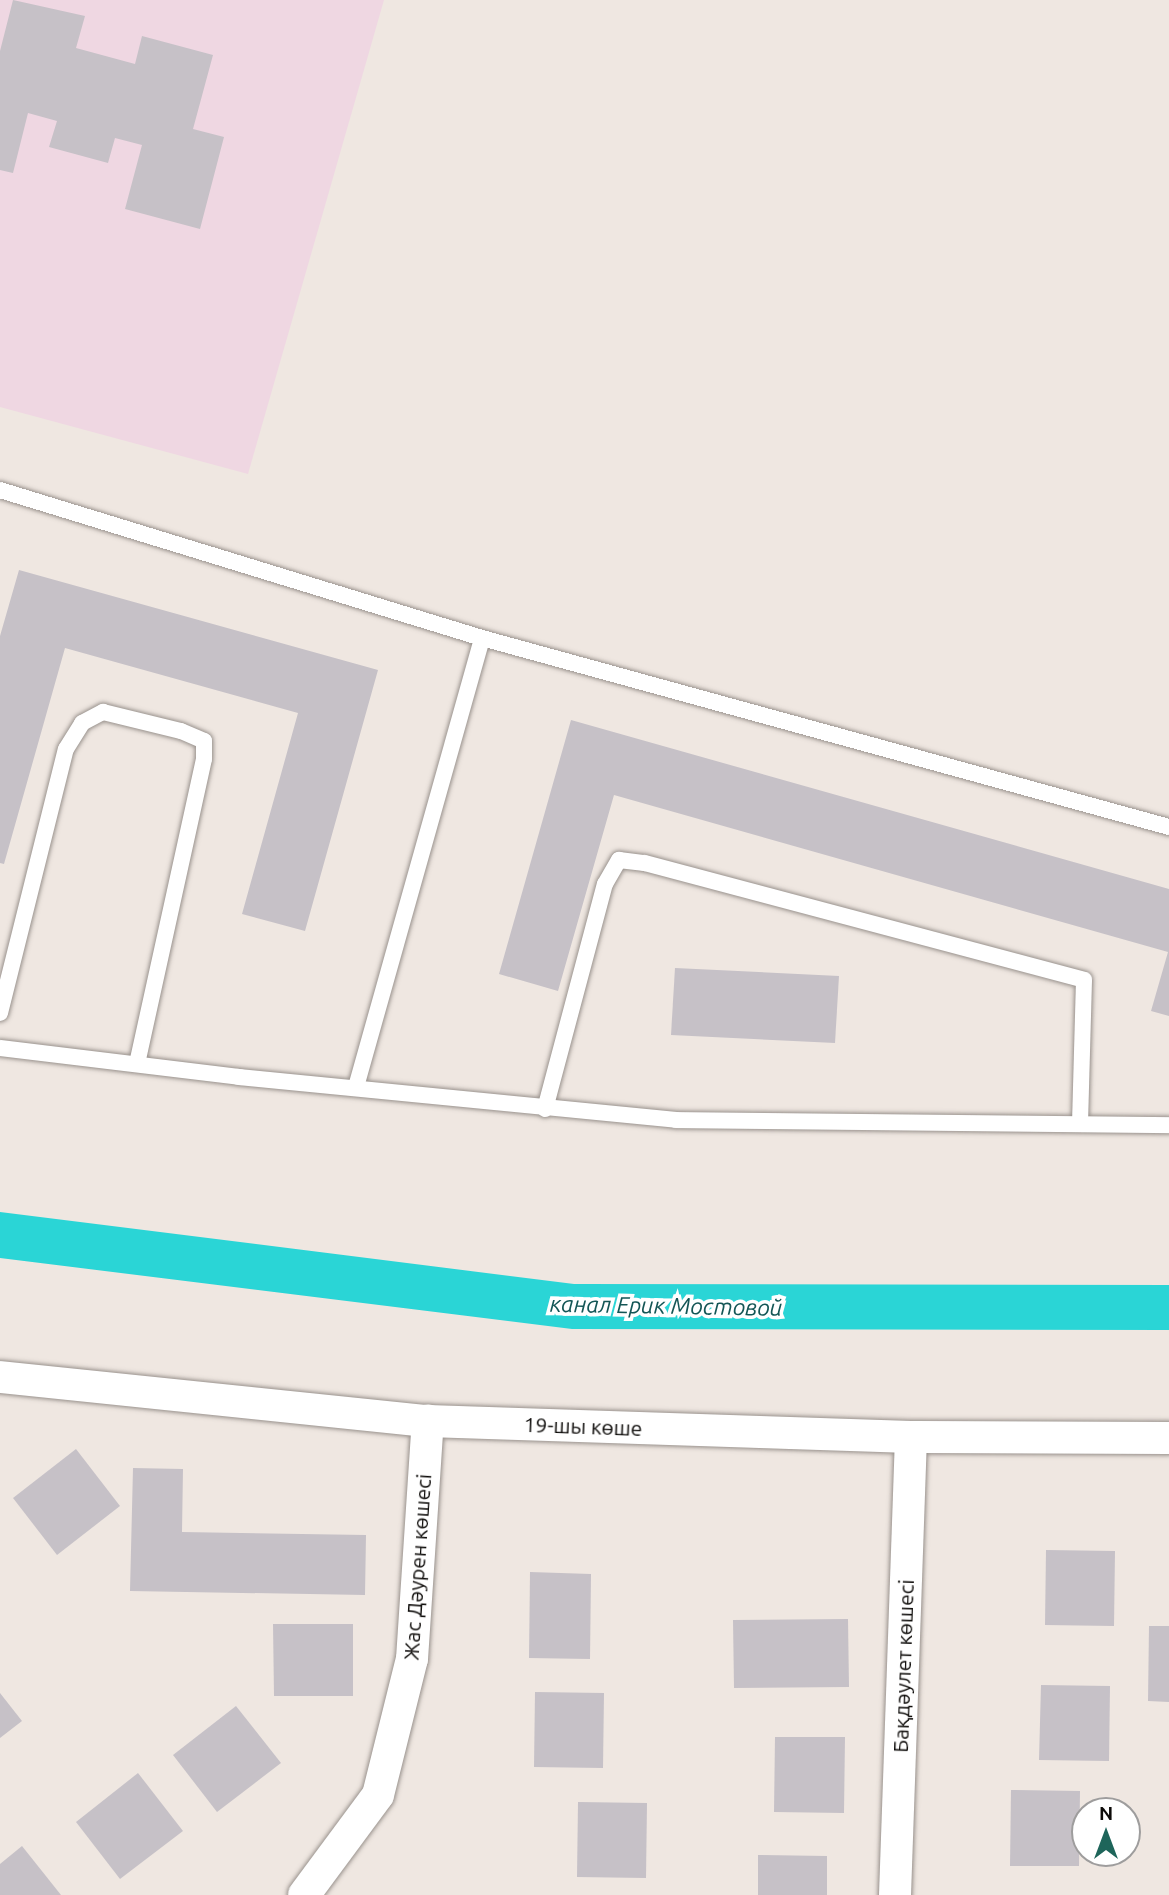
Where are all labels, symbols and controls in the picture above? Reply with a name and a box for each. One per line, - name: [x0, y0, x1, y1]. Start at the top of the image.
- water label: канал Ерик Мостовой: [550, 1290, 782, 1322]
- street label: 19-шы көше: [523, 1411, 643, 1441]
- street label: Жас Дәурен көшесі: [398, 1473, 436, 1661]
- street label: Бақдәулет көшесi: [887, 1579, 919, 1753]
- north arrow: [1071, 1797, 1141, 1867]
- text: N: [1099, 1802, 1113, 1824]

